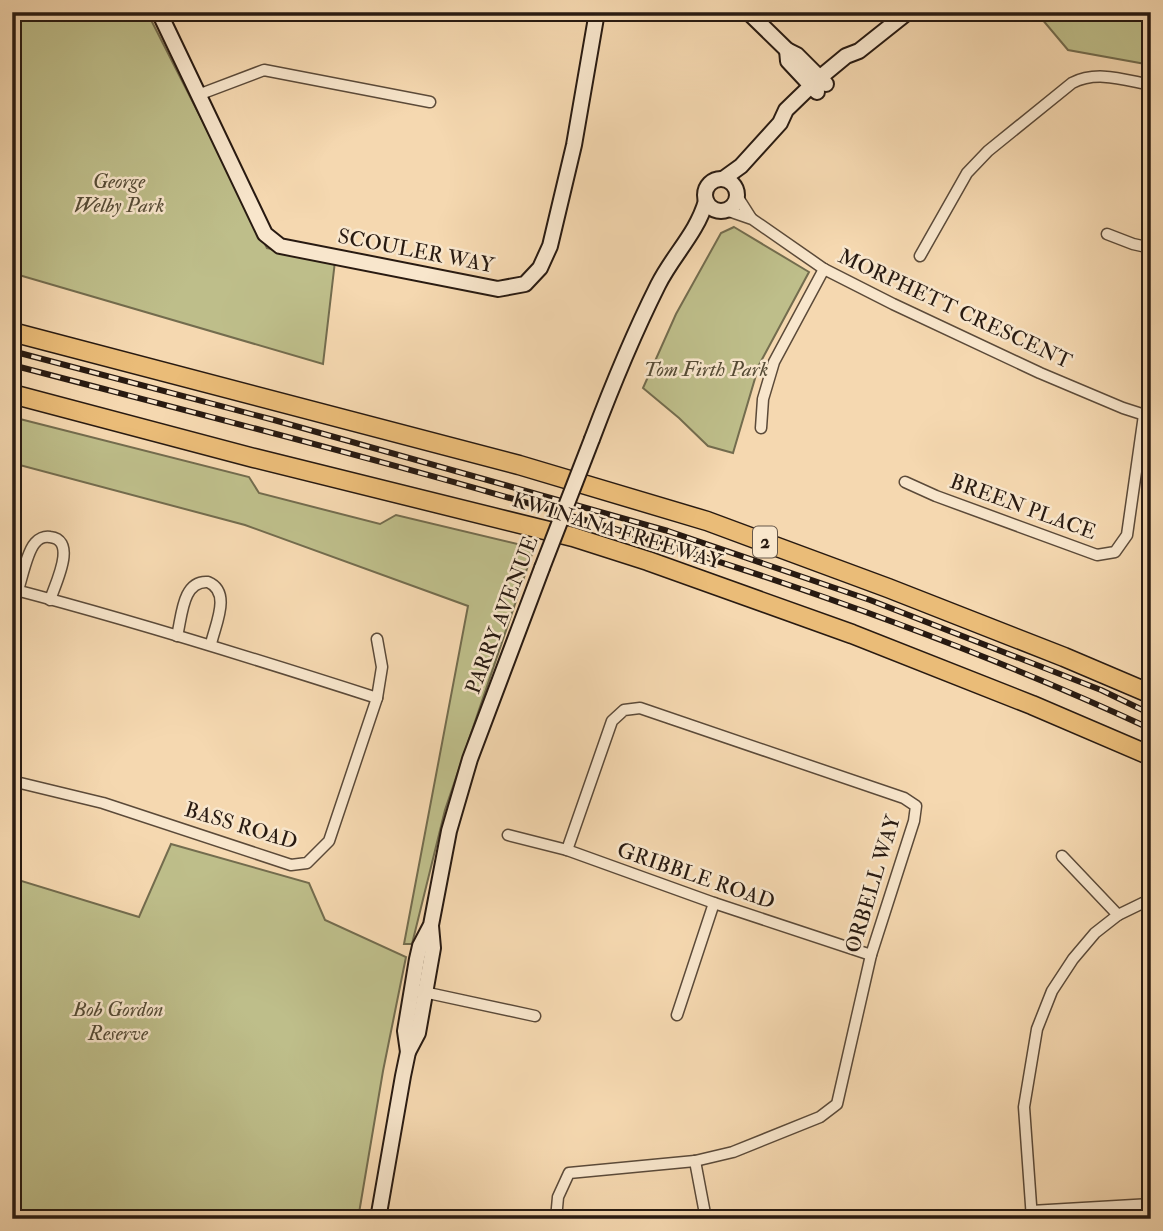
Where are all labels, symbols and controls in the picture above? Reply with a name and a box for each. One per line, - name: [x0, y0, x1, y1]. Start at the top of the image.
- park label: George Welby Park: [74, 168, 164, 219]
- street label: SCOULER WAY: [336, 223, 497, 280]
- street label: MORPHETT CRESCENT: [834, 243, 1077, 375]
- park label: Tom Firth Park: [644, 356, 768, 383]
- street label: BREEN PLACE: [946, 468, 1100, 546]
- street label: KWINANA FREEWAY: [509, 486, 726, 576]
- road number: 2: [753, 526, 777, 558]
- street label: PARRY AVENUE: [460, 532, 544, 698]
- street label: BASS ROAD: [181, 796, 301, 856]
- street label: ORBELL WAY: [839, 811, 907, 956]
- street label: GRIBBLE ROAD: [614, 836, 778, 916]
- park label: Bob Gordon Reserve: [71, 996, 164, 1047]

